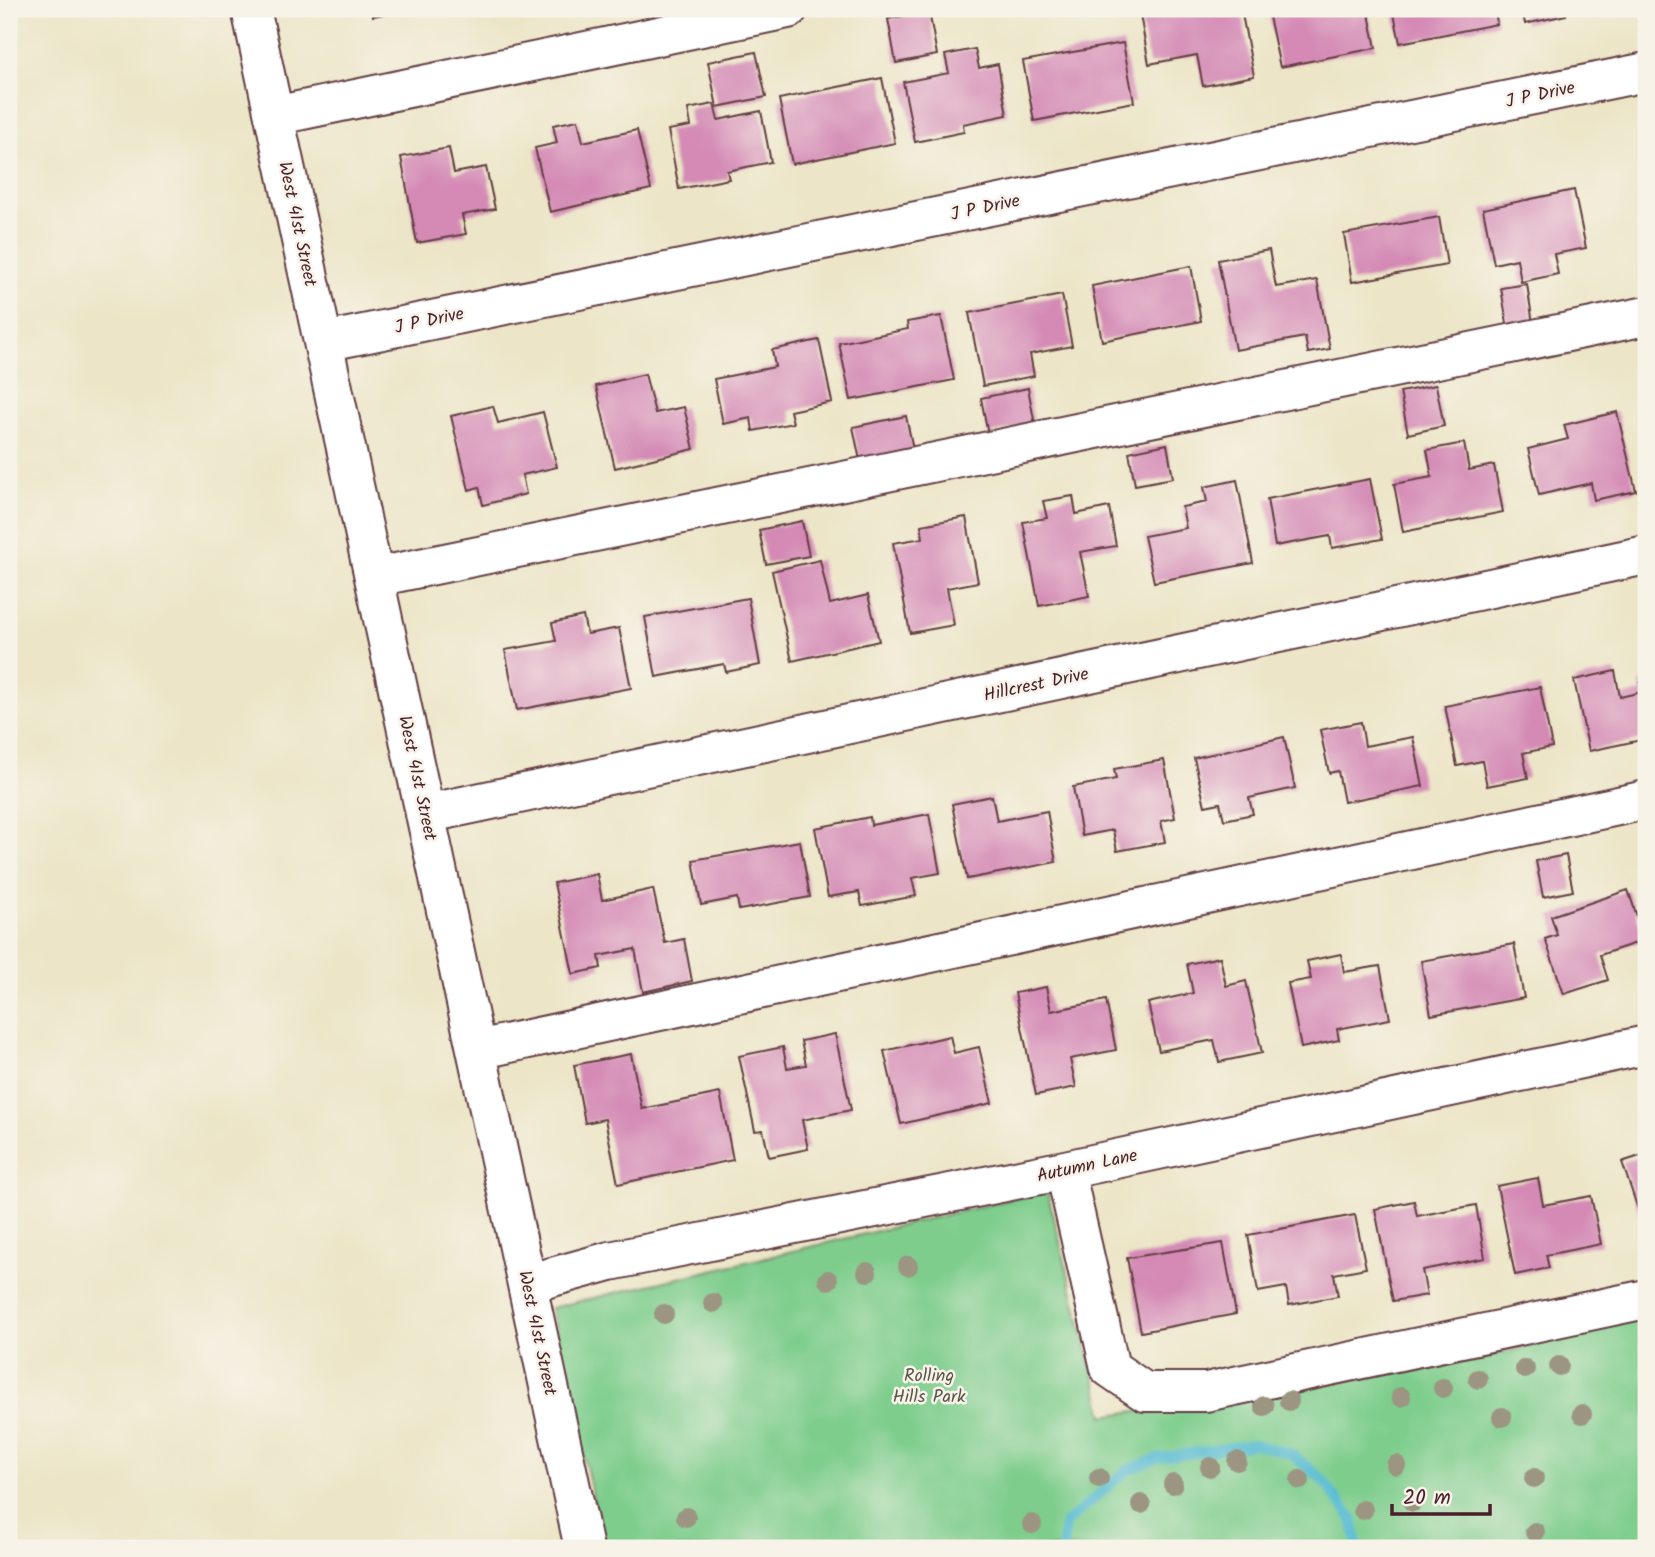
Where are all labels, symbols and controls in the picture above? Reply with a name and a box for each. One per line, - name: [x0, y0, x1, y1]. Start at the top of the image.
- street label: J P Drive: [1503, 74, 1578, 117]
- street label: West 41st Street: [269, 159, 324, 290]
- street label: J P Drive: [948, 187, 1023, 230]
- street label: J P Drive: [392, 300, 467, 343]
- street label: Hillcrest Drive: [981, 660, 1091, 711]
- street label: West 41st Street: [389, 713, 444, 844]
- street label: Autumn Lane: [1034, 1142, 1140, 1191]
- street label: West 41st Street: [509, 1268, 564, 1399]
- park label: Rolling Hills Park: [893, 1362, 966, 1412]
- scale bar: [1392, 1473, 1490, 1517]
- text: 20 m: [1403, 1482, 1451, 1515]

